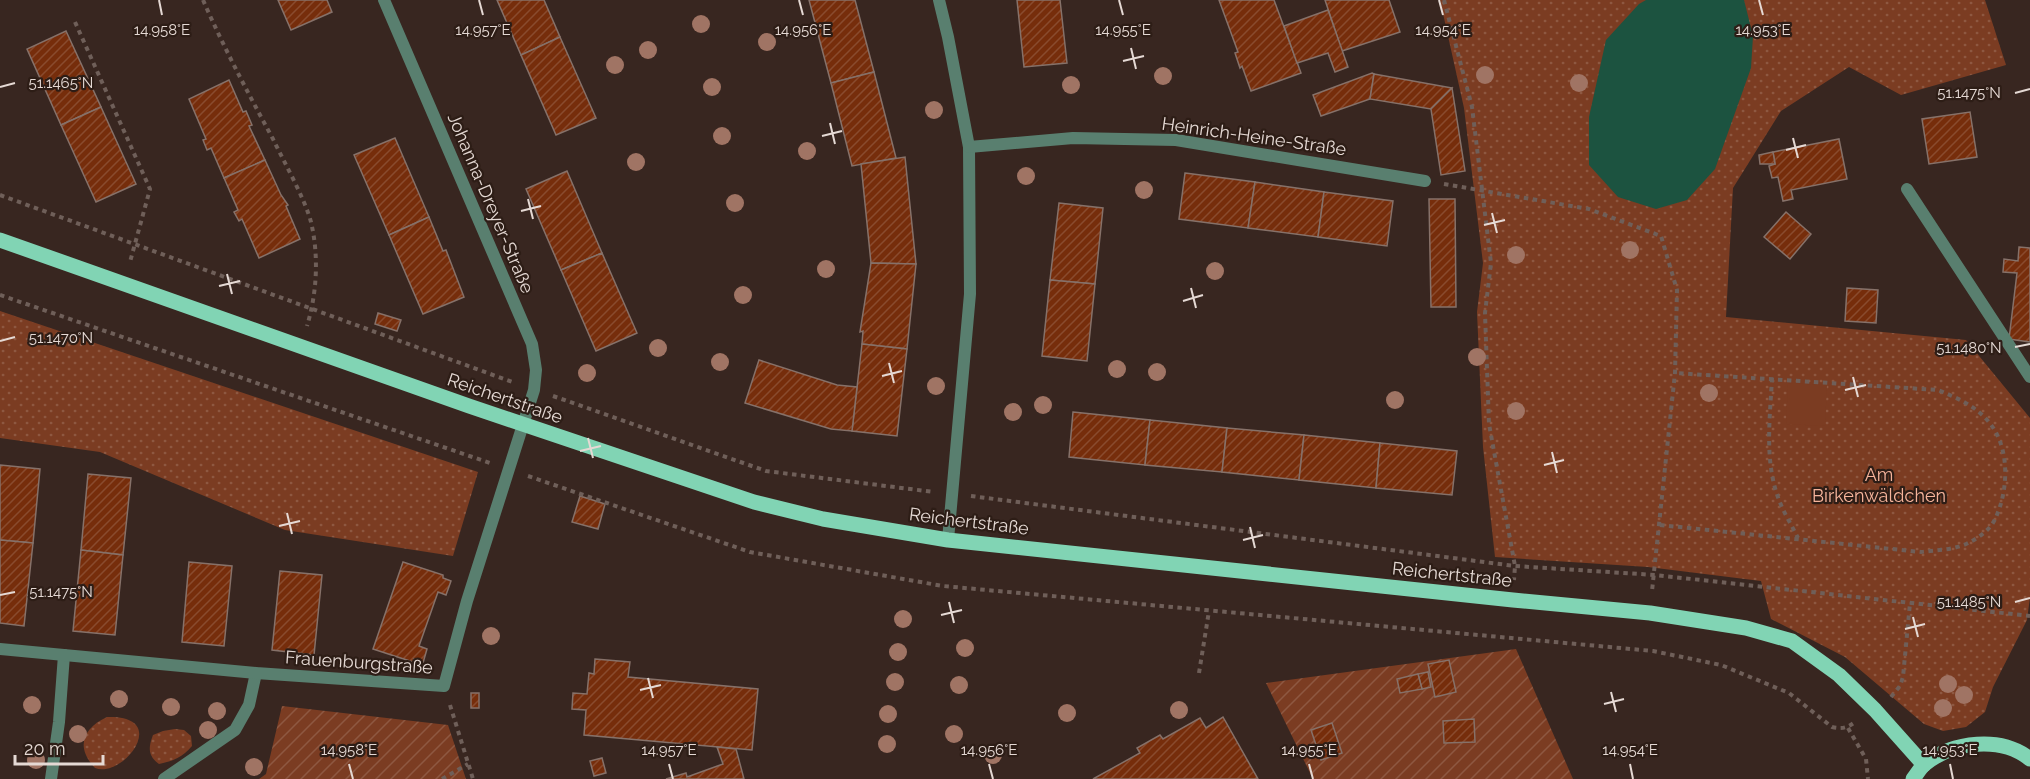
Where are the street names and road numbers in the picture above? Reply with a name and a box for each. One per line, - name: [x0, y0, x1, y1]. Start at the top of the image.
- street label: Johanna-Dreyer-Straße: [443, 110, 539, 297]
- street label: Heinrich-Heine-Straße: [1160, 113, 1348, 159]
- street label: Reichertstraße: [445, 368, 566, 428]
- street label: Reichertstraße: [908, 503, 1031, 539]
- street label: Reichertstraße: [1391, 557, 1513, 591]
- street label: Frauenburgstraße: [284, 646, 434, 678]

